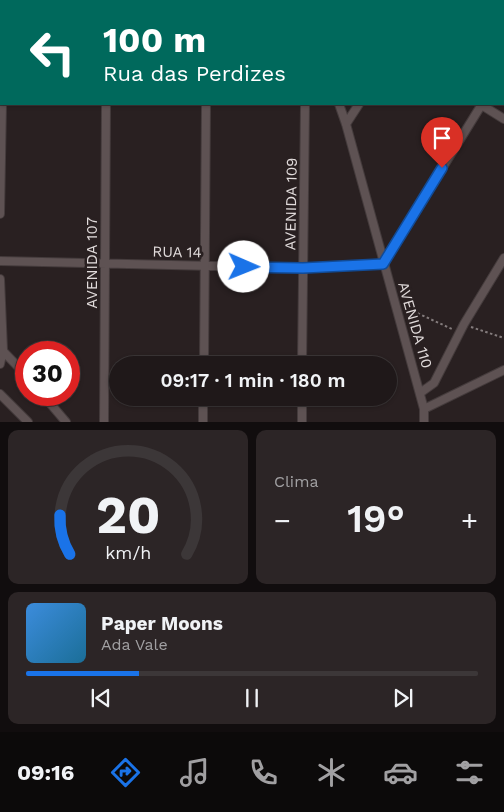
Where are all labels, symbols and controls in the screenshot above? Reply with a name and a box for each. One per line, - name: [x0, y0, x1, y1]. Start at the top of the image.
- text: 100 m: [103, 19, 206, 61]
- icon: left: [20, 20, 85, 85]
- text: Rua das Perdizes: [103, 61, 286, 86]
- pin: [421, 117, 463, 168]
- icon: arrive: [428, 124, 456, 152]
- street label: AVENIDA 109: [281, 157, 301, 251]
- street label: AVENIDA 107: [83, 217, 101, 309]
- position arrow: [217, 240, 269, 292]
- street label: RUA 14: [152, 243, 202, 261]
- street label: AVENIDA 110: [394, 280, 436, 370]
- speed limit sign: 30: [15, 341, 80, 406]
- text: 09:17 · 1 min · 180 m: [160, 369, 346, 392]
- text: Clima: [274, 472, 318, 491]
- text: 20: [96, 485, 160, 546]
- text: 19°: [347, 497, 405, 541]
- text: −: [274, 504, 291, 537]
- text: +: [461, 504, 478, 537]
- text: km/h: [105, 542, 151, 563]
- text: Paper Moons: [101, 612, 223, 635]
- text: Ada Vale: [101, 635, 168, 654]
- icon: previous: [87, 684, 115, 712]
- icon: pause: [238, 684, 266, 712]
- icon: next: [389, 684, 417, 712]
- icon: directions: [108, 755, 143, 790]
- icon: music: [177, 755, 212, 790]
- icon: phone: [246, 755, 281, 790]
- icon: climate: [314, 755, 349, 790]
- icon: car: [383, 755, 418, 790]
- icon: filters: [452, 755, 487, 790]
- text: 09:16: [17, 760, 74, 785]

